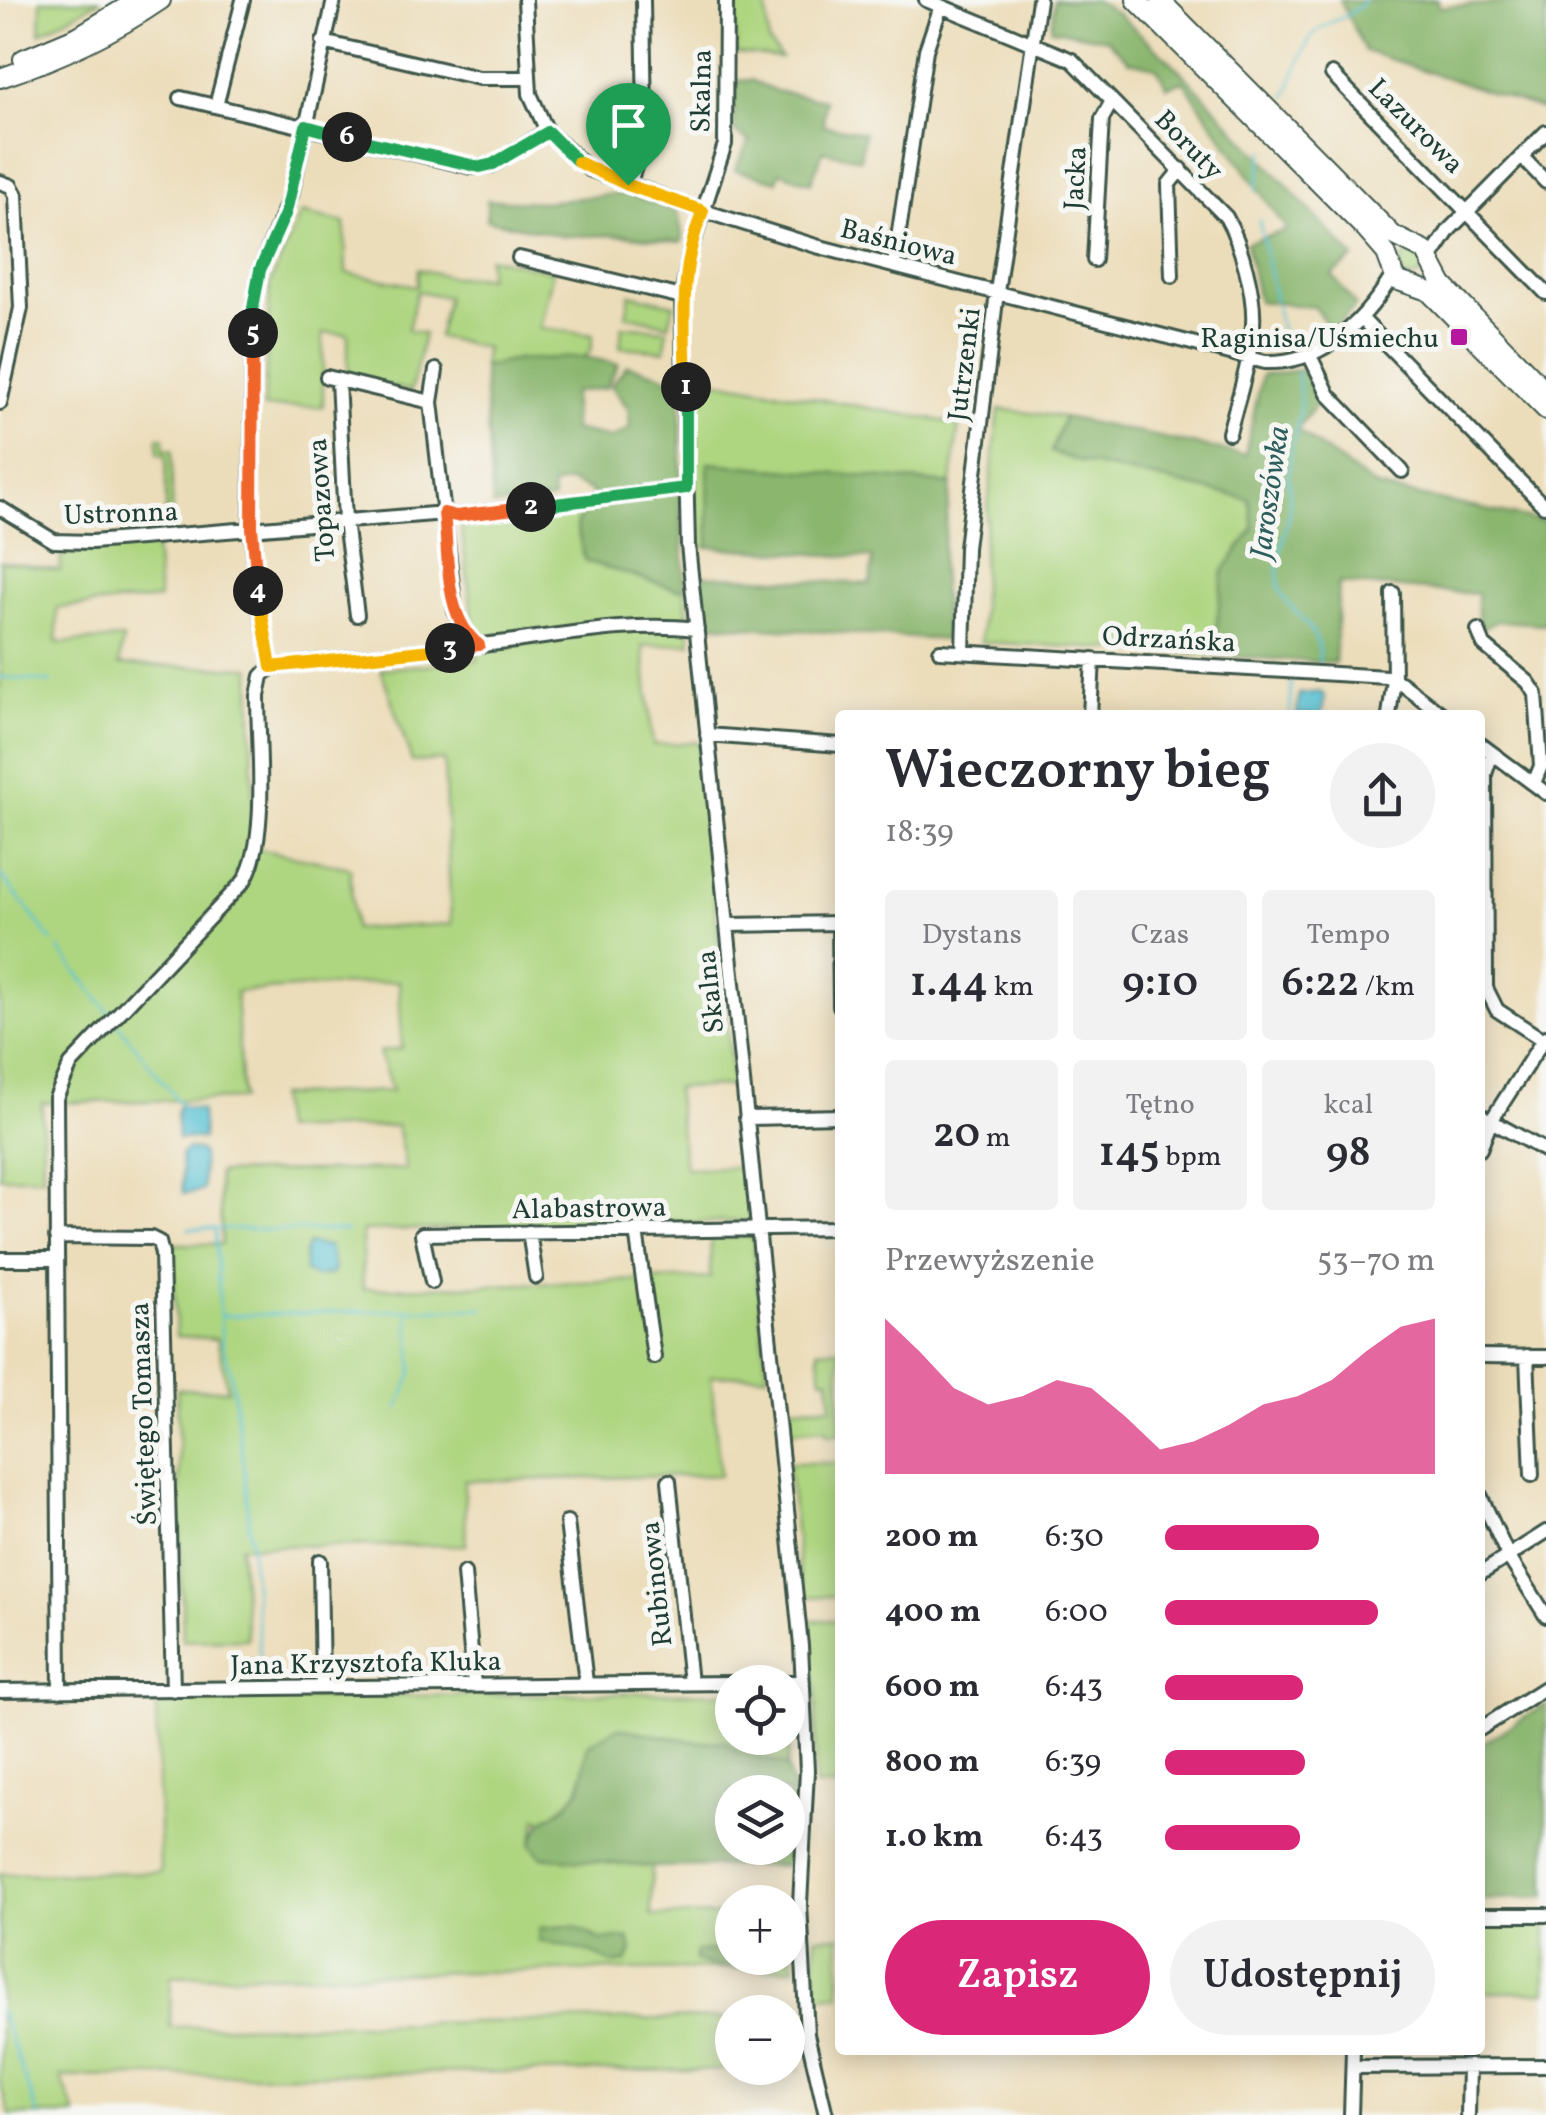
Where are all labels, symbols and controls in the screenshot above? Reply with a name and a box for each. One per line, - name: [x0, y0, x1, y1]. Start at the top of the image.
- street label: Skalna: [682, 49, 723, 133]
- street label: Lazurowa: [1359, 70, 1472, 183]
- pin: [586, 83, 671, 186]
- icon: arrive: [601, 98, 656, 153]
- street label: Boruty: [1145, 102, 1232, 190]
- pin: 6: [322, 112, 372, 162]
- text: 6: [339, 117, 355, 156]
- street label: Jacka: [1055, 145, 1098, 211]
- street label: Baśniowa: [836, 210, 961, 277]
- street label: Jutrzenki: [939, 305, 992, 423]
- pin: 5: [228, 308, 278, 358]
- text: 5: [246, 313, 260, 352]
- place label: Raginisa/Uśmiechu: [1200, 320, 1439, 359]
- marker: Raginisa/Uśmiechu: [1448, 326, 1470, 348]
- pin: 1: [661, 362, 711, 412]
- text: 1: [680, 367, 692, 406]
- water label: Jaroszówka: [1240, 423, 1301, 564]
- street label: Topazowa: [299, 437, 346, 563]
- pin: 2: [506, 482, 556, 532]
- text: 2: [524, 487, 538, 526]
- street label: Ustronna: [63, 493, 179, 536]
- pin: 4: [233, 566, 283, 616]
- text: 4: [250, 571, 266, 610]
- street label: Odrzańska: [1101, 618, 1237, 663]
- pin: 3: [425, 623, 475, 673]
- text: 3: [443, 628, 457, 667]
- text: Wieczorny bieg: [885, 735, 1271, 811]
- button: share: [1330, 743, 1435, 848]
- text: 18:39: [885, 811, 954, 855]
- text: Dystans: [922, 916, 1022, 955]
- text: Czas: [1131, 916, 1189, 955]
- text: Tempo: [1307, 916, 1390, 955]
- street label: Skalna: [688, 948, 735, 1035]
- text: 1.44: [910, 955, 988, 1014]
- text: 9:10: [1122, 955, 1198, 1014]
- text: 6:22: [1282, 955, 1359, 1014]
- text: km: [988, 968, 1034, 1007]
- text: /km: [1359, 968, 1415, 1007]
- text: Tętno: [1125, 1086, 1195, 1125]
- text: kcal: [1323, 1086, 1373, 1125]
- text: 20: [933, 1106, 980, 1165]
- text: m: [980, 1119, 1011, 1158]
- text: 145: [1098, 1125, 1160, 1184]
- text: 98: [1326, 1125, 1371, 1184]
- text: bpm: [1160, 1138, 1222, 1177]
- street label: Alabastrowa: [511, 1189, 667, 1230]
- text: Przewyższenie: [885, 1240, 1095, 1284]
- text: 53–70 m: [1317, 1240, 1435, 1284]
- street label: Świętego Tomasza: [121, 1301, 168, 1526]
- text: 200 m: [885, 1516, 979, 1560]
- text: 6:30: [1045, 1516, 1104, 1560]
- street label: Rubinowa: [632, 1519, 683, 1648]
- text: 400 m: [885, 1591, 981, 1635]
- text: 6:00: [1045, 1591, 1108, 1635]
- street label: Jana Krzysztofa Kluka: [230, 1643, 502, 1686]
- map controls: [715, 1665, 805, 2085]
- button: locate: [715, 1665, 805, 1755]
- text: 600 m: [885, 1666, 980, 1710]
- text: 6:43: [1045, 1666, 1103, 1710]
- text: 800 m: [885, 1741, 980, 1785]
- text: 6:39: [1045, 1741, 1101, 1785]
- button: layers: [715, 1775, 805, 1865]
- text: 1.0 km: [885, 1816, 983, 1860]
- text: 6:43: [1045, 1816, 1103, 1860]
- button: +: [715, 1885, 805, 1975]
- button: Zapisz: [885, 1920, 1150, 2035]
- button: Udostępnij: [1170, 1920, 1435, 2035]
- button: −: [715, 1995, 805, 2085]

